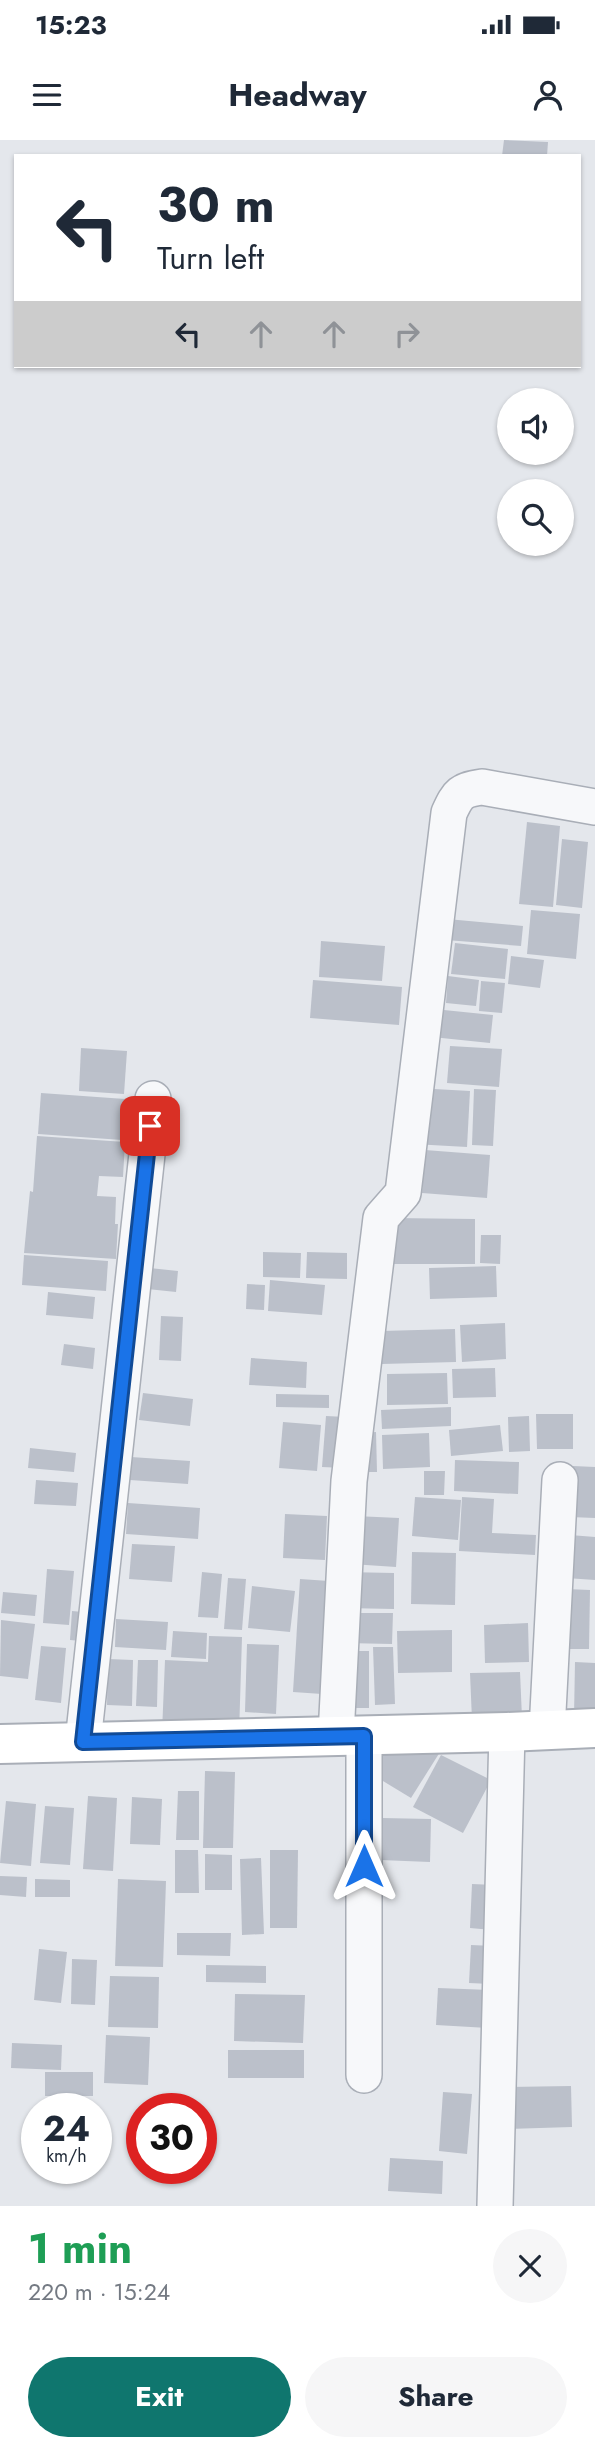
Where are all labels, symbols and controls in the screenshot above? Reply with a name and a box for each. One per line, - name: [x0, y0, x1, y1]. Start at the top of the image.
- text: 15:23: [35, 6, 107, 44]
- text: Headway: [228, 72, 367, 118]
- icon: menu: [28, 76, 66, 114]
- icon: person: [529, 76, 567, 114]
- text: 30 m: [157, 170, 275, 240]
- icon: left: [42, 182, 133, 273]
- text: Turn left: [157, 235, 264, 281]
- icon: left: [169, 315, 207, 353]
- icon: ahead: [242, 315, 280, 353]
- icon: ahead: [315, 315, 353, 353]
- icon: right: [388, 315, 426, 353]
- map controls: [497, 388, 574, 556]
- button: sound: [497, 388, 574, 465]
- button: search: [497, 479, 574, 556]
- pin: [120, 1096, 180, 1156]
- icon: arrive: [131, 1107, 169, 1145]
- position arrow: [327, 1829, 401, 1903]
- speed limit sign: 30: [126, 2093, 217, 2184]
- text: 24: [43, 2104, 90, 2154]
- text: km/h: [46, 2143, 87, 2169]
- text: 1 min: [28, 2218, 132, 2279]
- button: close: [493, 2229, 567, 2303]
- text: 220 m · 15:24: [28, 2275, 170, 2309]
- button: Exit: [28, 2357, 291, 2437]
- button: Share: [305, 2357, 567, 2437]

